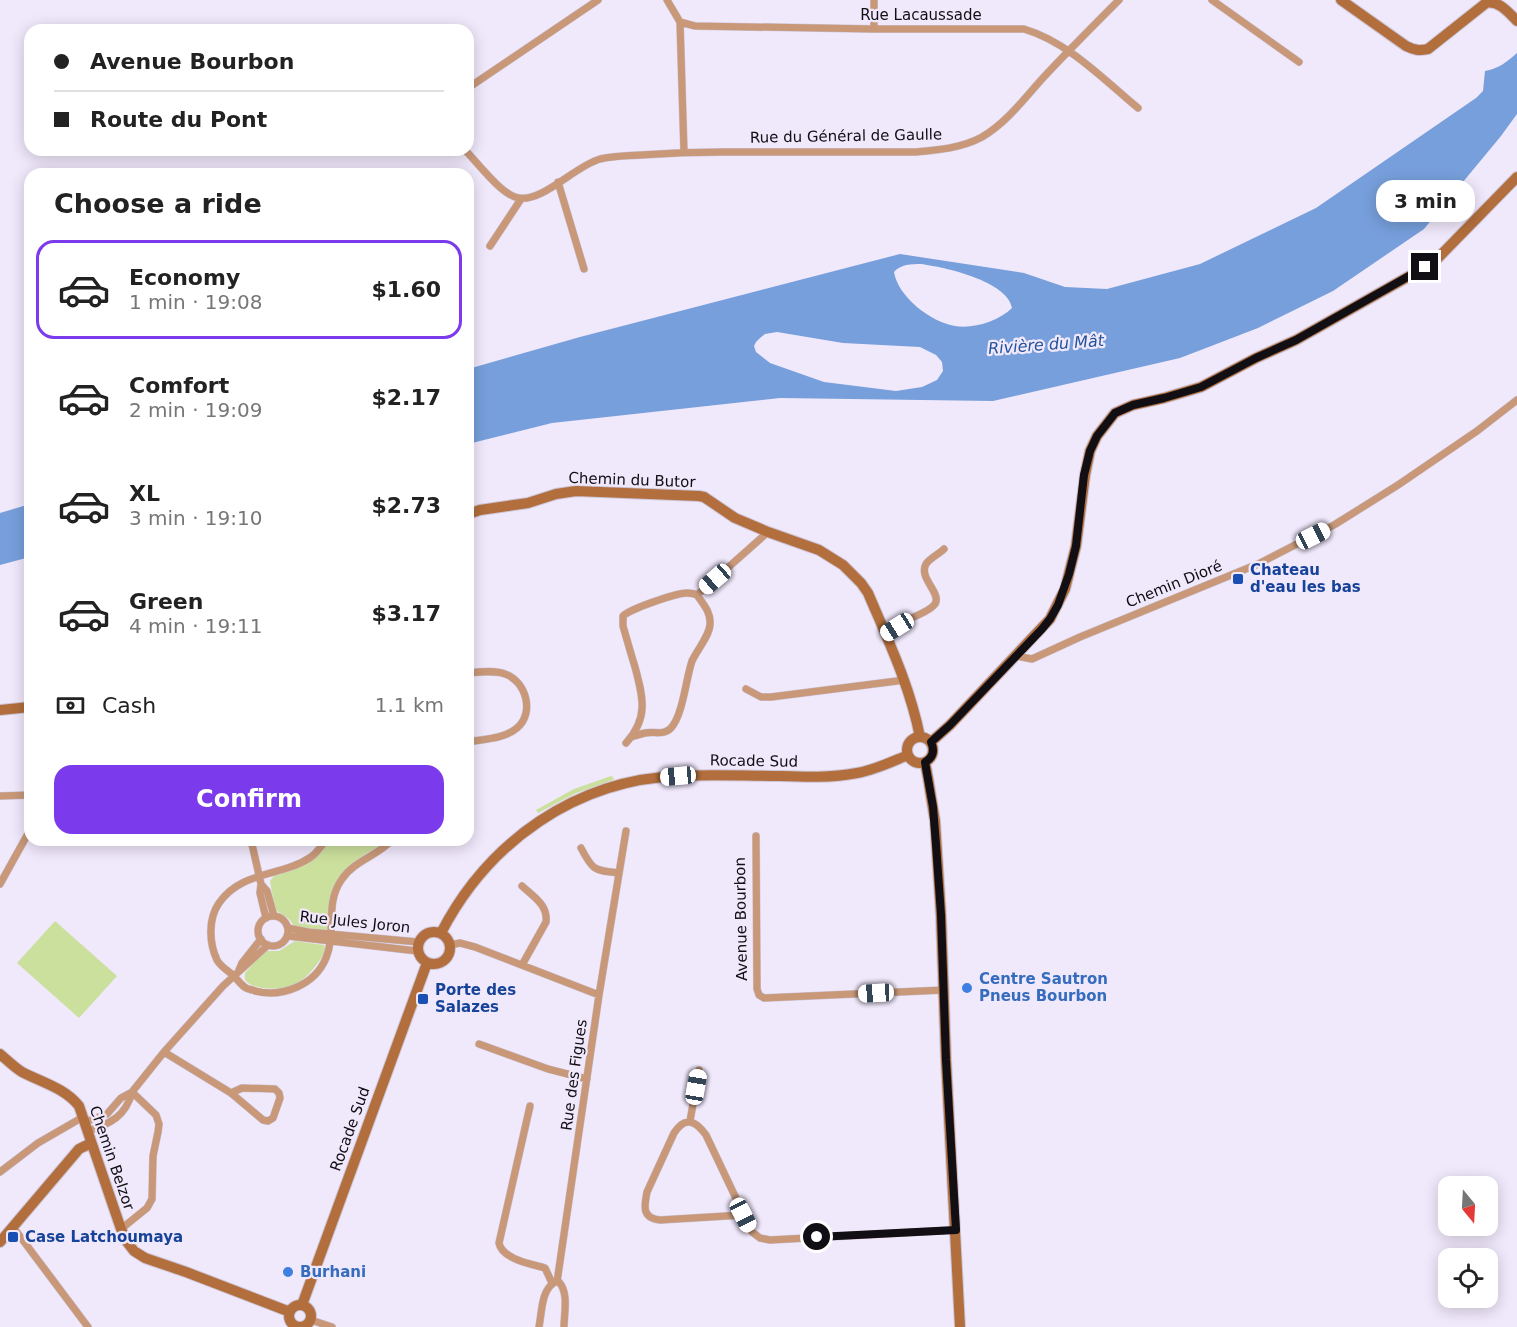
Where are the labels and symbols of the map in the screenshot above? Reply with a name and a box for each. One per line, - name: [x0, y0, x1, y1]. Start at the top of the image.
- street label: Rue Lacaussade: [860, 6, 982, 24]
- street label: Rue du Général de Gaulle: [750, 125, 942, 147]
- callout: 3 min: [1376, 180, 1474, 222]
- route end: [1411, 253, 1438, 280]
- water label: Rivière du Mât: [987, 331, 1105, 358]
- street label: Chemin du Butor: [568, 469, 697, 491]
- car: [1293, 520, 1333, 552]
- street label: Chemin Dioré: [1123, 557, 1225, 611]
- car: [696, 560, 734, 598]
- place label: Chateau d'eau les bas: [1250, 561, 1361, 596]
- marker: Chateau d'eau les bas: [1231, 572, 1245, 586]
- car: [877, 610, 917, 644]
- street label: Rocade Sud: [710, 751, 798, 771]
- car: [659, 765, 697, 787]
- street label: Avenue Bourbon: [731, 857, 751, 981]
- street label: Rue Jules Joron: [299, 907, 411, 937]
- place label: Centre Sautron Pneus Bourbon: [979, 970, 1108, 1005]
- place label: Porte des Salazes: [435, 981, 516, 1016]
- marker: Centre Sautron Pneus Bourbon: [960, 981, 974, 995]
- car: [858, 983, 894, 1003]
- marker: Porte des Salazes: [416, 992, 430, 1006]
- street label: Rue des Figues: [557, 1018, 591, 1132]
- car: [684, 1068, 708, 1106]
- street label: Rocade Sud: [326, 1084, 374, 1174]
- street label: Chemin Belzor: [86, 1103, 139, 1213]
- north arrow: [1438, 1176, 1498, 1236]
- car: [727, 1195, 759, 1235]
- route start: [803, 1223, 830, 1250]
- place label: Case Latchoumaya: [25, 1228, 183, 1246]
- marker: Case Latchoumaya: [6, 1230, 20, 1244]
- place label: Burhani: [300, 1263, 366, 1281]
- marker: Burhani: [281, 1265, 295, 1279]

